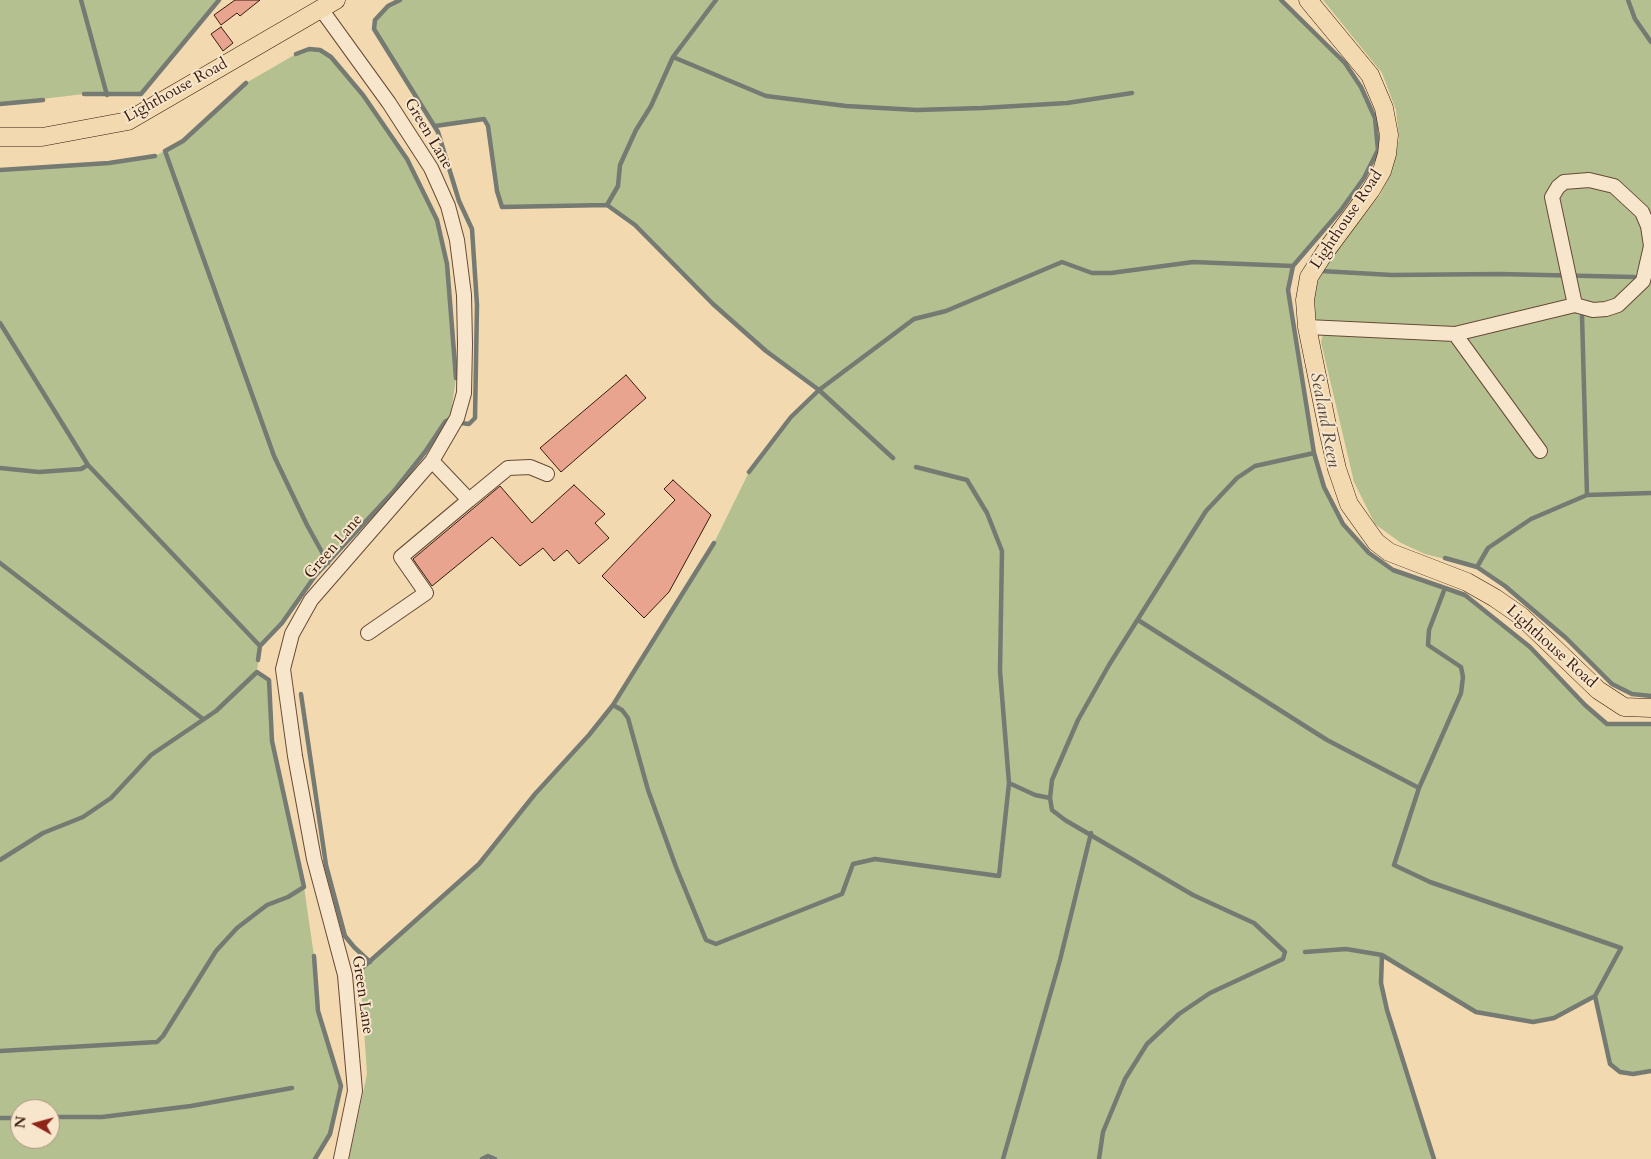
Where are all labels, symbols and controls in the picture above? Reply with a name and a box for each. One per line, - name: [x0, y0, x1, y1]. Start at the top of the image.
- street label: Lighthouse Road: [121, 55, 231, 127]
- street label: Green Lane: [399, 95, 457, 173]
- street label: Lighthouse Road: [1307, 167, 1387, 273]
- water label: Sealand Reen: [1304, 371, 1344, 469]
- street label: Green Lane: [301, 511, 367, 583]
- street label: Lighthouse Road: [1502, 601, 1600, 693]
- street label: Green Lane: [347, 954, 377, 1036]
- north arrow: [10, 1099, 60, 1149]
- text: N: [10, 1115, 31, 1129]

